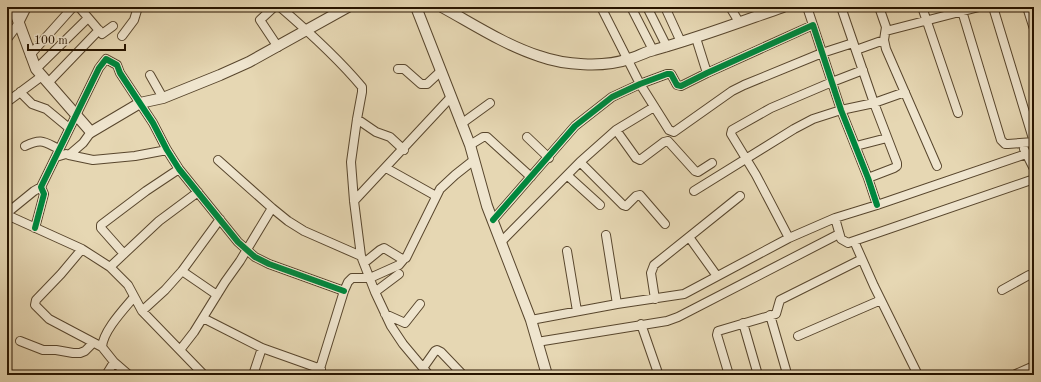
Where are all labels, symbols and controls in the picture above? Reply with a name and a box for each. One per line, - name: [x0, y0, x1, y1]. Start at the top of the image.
- scale bar: [28, 26, 125, 52]
- text: 100 m: [34, 35, 68, 47]

